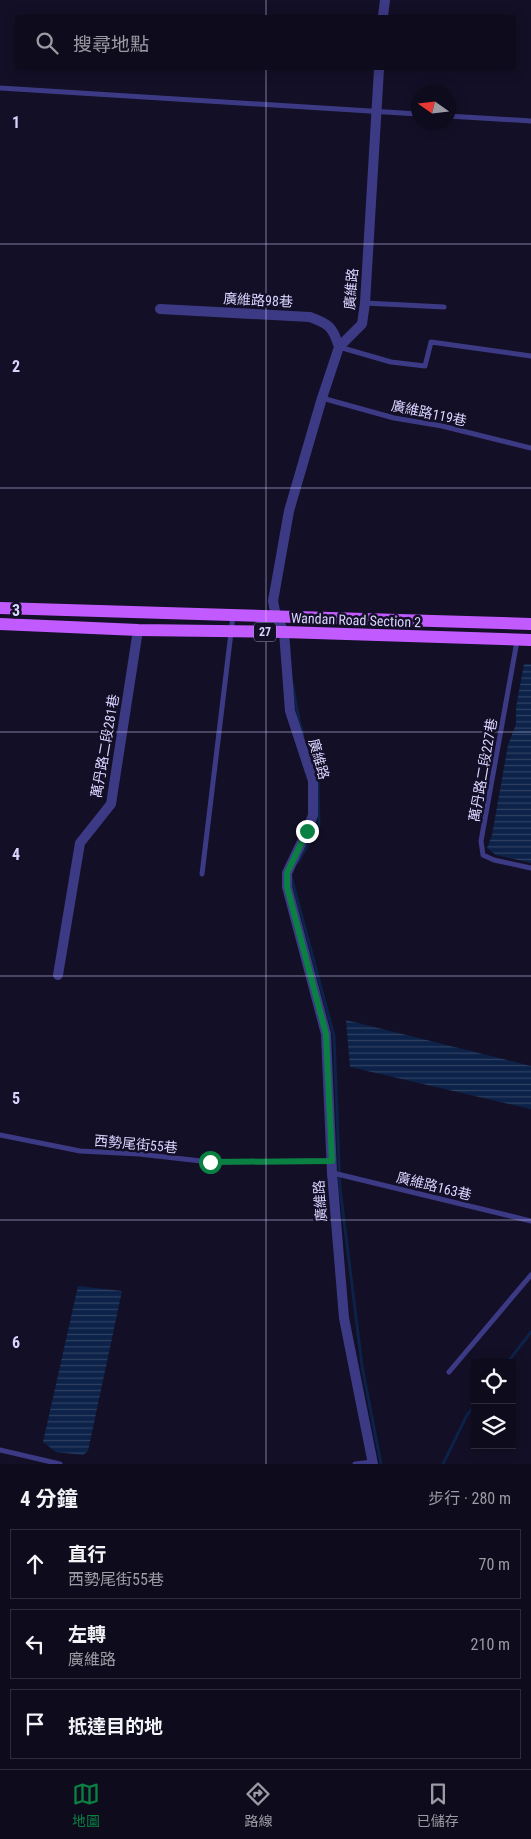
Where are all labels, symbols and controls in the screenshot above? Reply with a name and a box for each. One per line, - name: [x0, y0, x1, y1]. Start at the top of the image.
- search box: [15, 15, 516, 70]
- icon: search: [33, 29, 61, 57]
- text: 搜尋地點: [73, 33, 149, 56]
- north arrow: [411, 85, 456, 130]
- text: 1: [12, 113, 20, 132]
- street label: 廣維路: [341, 267, 361, 311]
- street label: 廣維路98巷: [223, 290, 293, 310]
- text: 2: [12, 357, 20, 376]
- street label: 廣維路119巷: [390, 397, 468, 429]
- text: 3: [12, 601, 20, 620]
- street label: Wandan Road Section 2: [291, 610, 422, 630]
- road number: 27: [254, 622, 276, 642]
- street label: 萬丹路二段281巷: [88, 693, 122, 799]
- street label: 萬丹路二段227巷: [466, 717, 500, 823]
- street label: 廣維路: [306, 737, 332, 781]
- route end: [296, 820, 319, 843]
- text: 4: [12, 845, 20, 864]
- text: 5: [12, 1089, 20, 1108]
- street label: 西勢尾街55巷: [94, 1132, 178, 1156]
- route start: [199, 1151, 222, 1174]
- street label: 廣維路163巷: [395, 1169, 473, 1203]
- street label: 廣維路: [311, 1179, 329, 1223]
- text: 6: [12, 1333, 20, 1352]
- map controls: [471, 1359, 516, 1449]
- button: locate: [471, 1359, 516, 1404]
- button: layers: [471, 1404, 516, 1449]
- text: 4 分鐘: [20, 1487, 77, 1511]
- text: 步行 · 280 m: [428, 1489, 511, 1508]
- text: 直行: [68, 1543, 106, 1566]
- icon: ahead: [21, 1550, 49, 1578]
- text: 70 m: [478, 1555, 510, 1574]
- text: 西勢尾街55巷: [68, 1570, 164, 1589]
- text: 左轉: [68, 1623, 106, 1646]
- icon: left: [21, 1630, 49, 1658]
- text: 210 m: [471, 1635, 510, 1654]
- text: 廣維路: [68, 1650, 116, 1669]
- icon: arrive: [21, 1710, 49, 1738]
- text: 抵達目的地: [68, 1715, 163, 1738]
- tab: 地圖: [72, 1780, 100, 1830]
- tab: 路線: [244, 1780, 272, 1830]
- tab: 已儲存: [417, 1780, 459, 1830]

